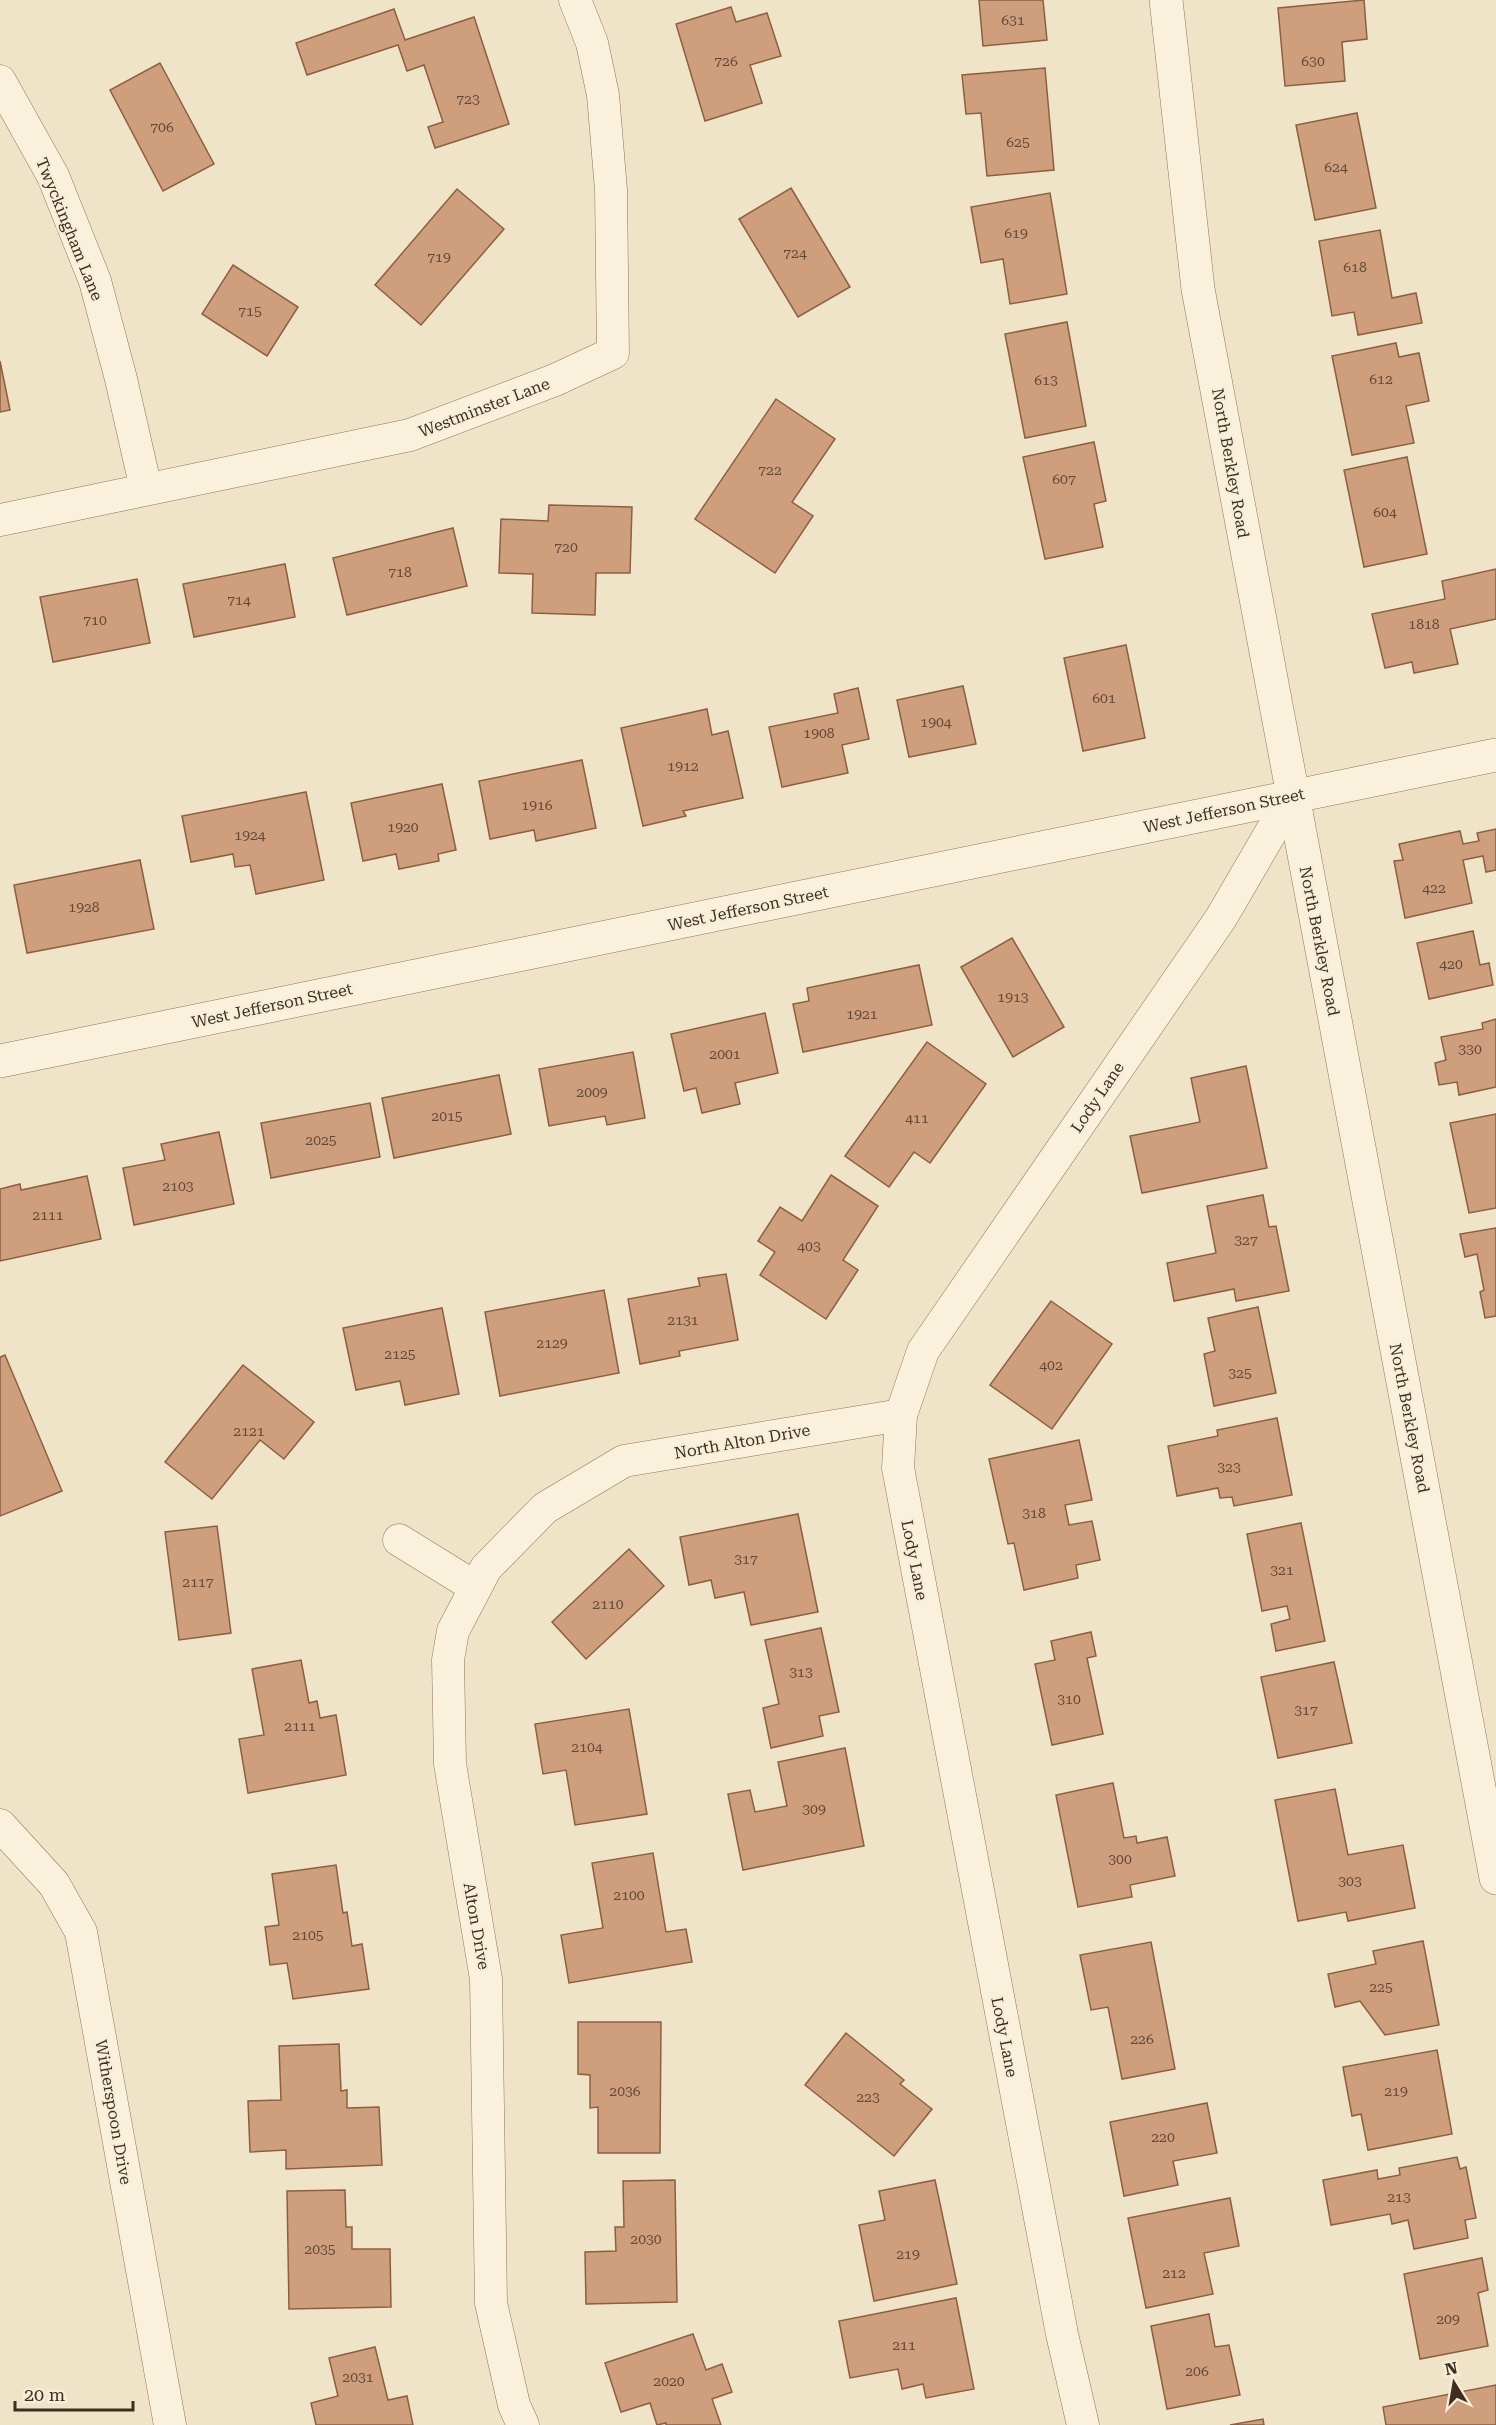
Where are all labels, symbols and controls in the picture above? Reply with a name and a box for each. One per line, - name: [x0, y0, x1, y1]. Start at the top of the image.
- house number: 631: [1001, 12, 1025, 28]
- house number: 726: [714, 53, 738, 69]
- house number: 630: [1301, 53, 1325, 69]
- house number: 723: [456, 91, 480, 107]
- house number: 706: [150, 119, 174, 135]
- house number: 625: [1006, 134, 1030, 150]
- street label: Twyckingham Lane: [32, 155, 107, 304]
- house number: 624: [1324, 159, 1348, 175]
- house number: 619: [1004, 225, 1028, 241]
- house number: 724: [783, 245, 807, 261]
- house number: 719: [427, 249, 451, 265]
- house number: 618: [1343, 259, 1367, 275]
- house number: 715: [238, 303, 262, 319]
- house number: 612: [1369, 371, 1393, 387]
- house number: 613: [1034, 372, 1058, 388]
- street label: Westminster Lane: [416, 374, 552, 441]
- street label: North Berkley Road: [1208, 387, 1253, 540]
- house number: 722: [758, 462, 782, 478]
- house number: 607: [1052, 471, 1076, 487]
- house number: 604: [1373, 504, 1397, 520]
- house number: 720: [554, 539, 578, 555]
- house number: 718: [388, 564, 412, 580]
- house number: 714: [227, 592, 251, 608]
- house number: 710: [83, 612, 107, 628]
- house number: 1818: [1408, 616, 1440, 632]
- house number: 601: [1092, 690, 1116, 706]
- house number: 1904: [920, 714, 952, 730]
- house number: 1908: [803, 725, 835, 741]
- house number: 1912: [667, 758, 699, 774]
- street label: West Jefferson Street: [1142, 784, 1306, 837]
- house number: 1916: [521, 797, 553, 813]
- house number: 1920: [387, 819, 419, 835]
- house number: 1924: [234, 827, 266, 843]
- street label: North Berkley Road: [1296, 865, 1343, 1017]
- house number: 422: [1422, 880, 1446, 896]
- street label: West Jefferson Street: [666, 882, 830, 935]
- house number: 1928: [68, 899, 100, 915]
- house number: 420: [1439, 956, 1463, 972]
- street label: West Jefferson Street: [190, 979, 354, 1032]
- house number: 1913: [997, 989, 1029, 1005]
- house number: 1921: [846, 1006, 878, 1022]
- house number: 330: [1458, 1041, 1482, 1057]
- house number: 2001: [709, 1046, 741, 1062]
- street label: Lody Lane: [1067, 1058, 1128, 1136]
- house number: 2009: [576, 1084, 608, 1100]
- house number: 2015: [431, 1108, 463, 1124]
- house number: 411: [905, 1110, 929, 1126]
- house number: 2025: [305, 1132, 337, 1148]
- house number: 2103: [162, 1178, 194, 1194]
- house number: 2111: [32, 1207, 64, 1223]
- house number: 327: [1234, 1232, 1258, 1248]
- house number: 403: [797, 1238, 821, 1254]
- house number: 2131: [667, 1312, 699, 1328]
- house number: 2129: [536, 1335, 568, 1351]
- street label: North Berkley Road: [1386, 1342, 1433, 1494]
- house number: 2125: [384, 1346, 416, 1362]
- house number: 402: [1039, 1357, 1063, 1373]
- house number: 325: [1228, 1365, 1252, 1381]
- street label: North Alton Drive: [673, 1420, 812, 1463]
- house number: 2121: [233, 1423, 265, 1439]
- house number: 323: [1217, 1459, 1241, 1475]
- house number: 318: [1022, 1505, 1046, 1521]
- street label: Lody Lane: [897, 1518, 932, 1602]
- house number: 317: [734, 1551, 758, 1567]
- house number: 321: [1270, 1562, 1294, 1578]
- house number: 2117: [182, 1574, 214, 1590]
- house number: 2110: [592, 1596, 624, 1612]
- house number: 313: [789, 1664, 813, 1680]
- house number: 310: [1057, 1691, 1081, 1707]
- house number: 317: [1294, 1702, 1318, 1718]
- house number: 2111: [284, 1718, 316, 1734]
- house number: 2104: [571, 1739, 603, 1755]
- house number: 309: [802, 1801, 826, 1817]
- house number: 300: [1108, 1851, 1132, 1867]
- house number: 303: [1338, 1873, 1362, 1889]
- street label: Alton Drive: [459, 1881, 494, 1971]
- house number: 2100: [613, 1887, 645, 1903]
- house number: 2105: [292, 1927, 324, 1943]
- house number: 225: [1369, 1979, 1393, 1995]
- street label: Lody Lane: [987, 1995, 1022, 2079]
- house number: 226: [1130, 2031, 1154, 2047]
- street label: Witherspoon Drive: [91, 2038, 136, 2186]
- house number: 2036: [609, 2083, 641, 2099]
- house number: 219: [1384, 2083, 1408, 2099]
- house number: 223: [856, 2089, 880, 2105]
- house number: 220: [1151, 2129, 1175, 2145]
- house number: 213: [1387, 2189, 1411, 2205]
- house number: 2030: [630, 2231, 662, 2247]
- house number: 2035: [304, 2241, 336, 2257]
- house number: 219: [896, 2246, 920, 2262]
- house number: 212: [1162, 2265, 1186, 2281]
- house number: 209: [1436, 2311, 1460, 2327]
- house number: 211: [892, 2337, 916, 2353]
- north arrow: [1424, 2353, 1484, 2413]
- text: N: [1443, 2358, 1459, 2379]
- house number: 206: [1185, 2363, 1209, 2379]
- house number: 2031: [342, 2369, 374, 2385]
- house number: 2020: [653, 2373, 685, 2389]
- scale bar: [15, 2374, 134, 2412]
- text: 20 m: [24, 2384, 65, 2405]

